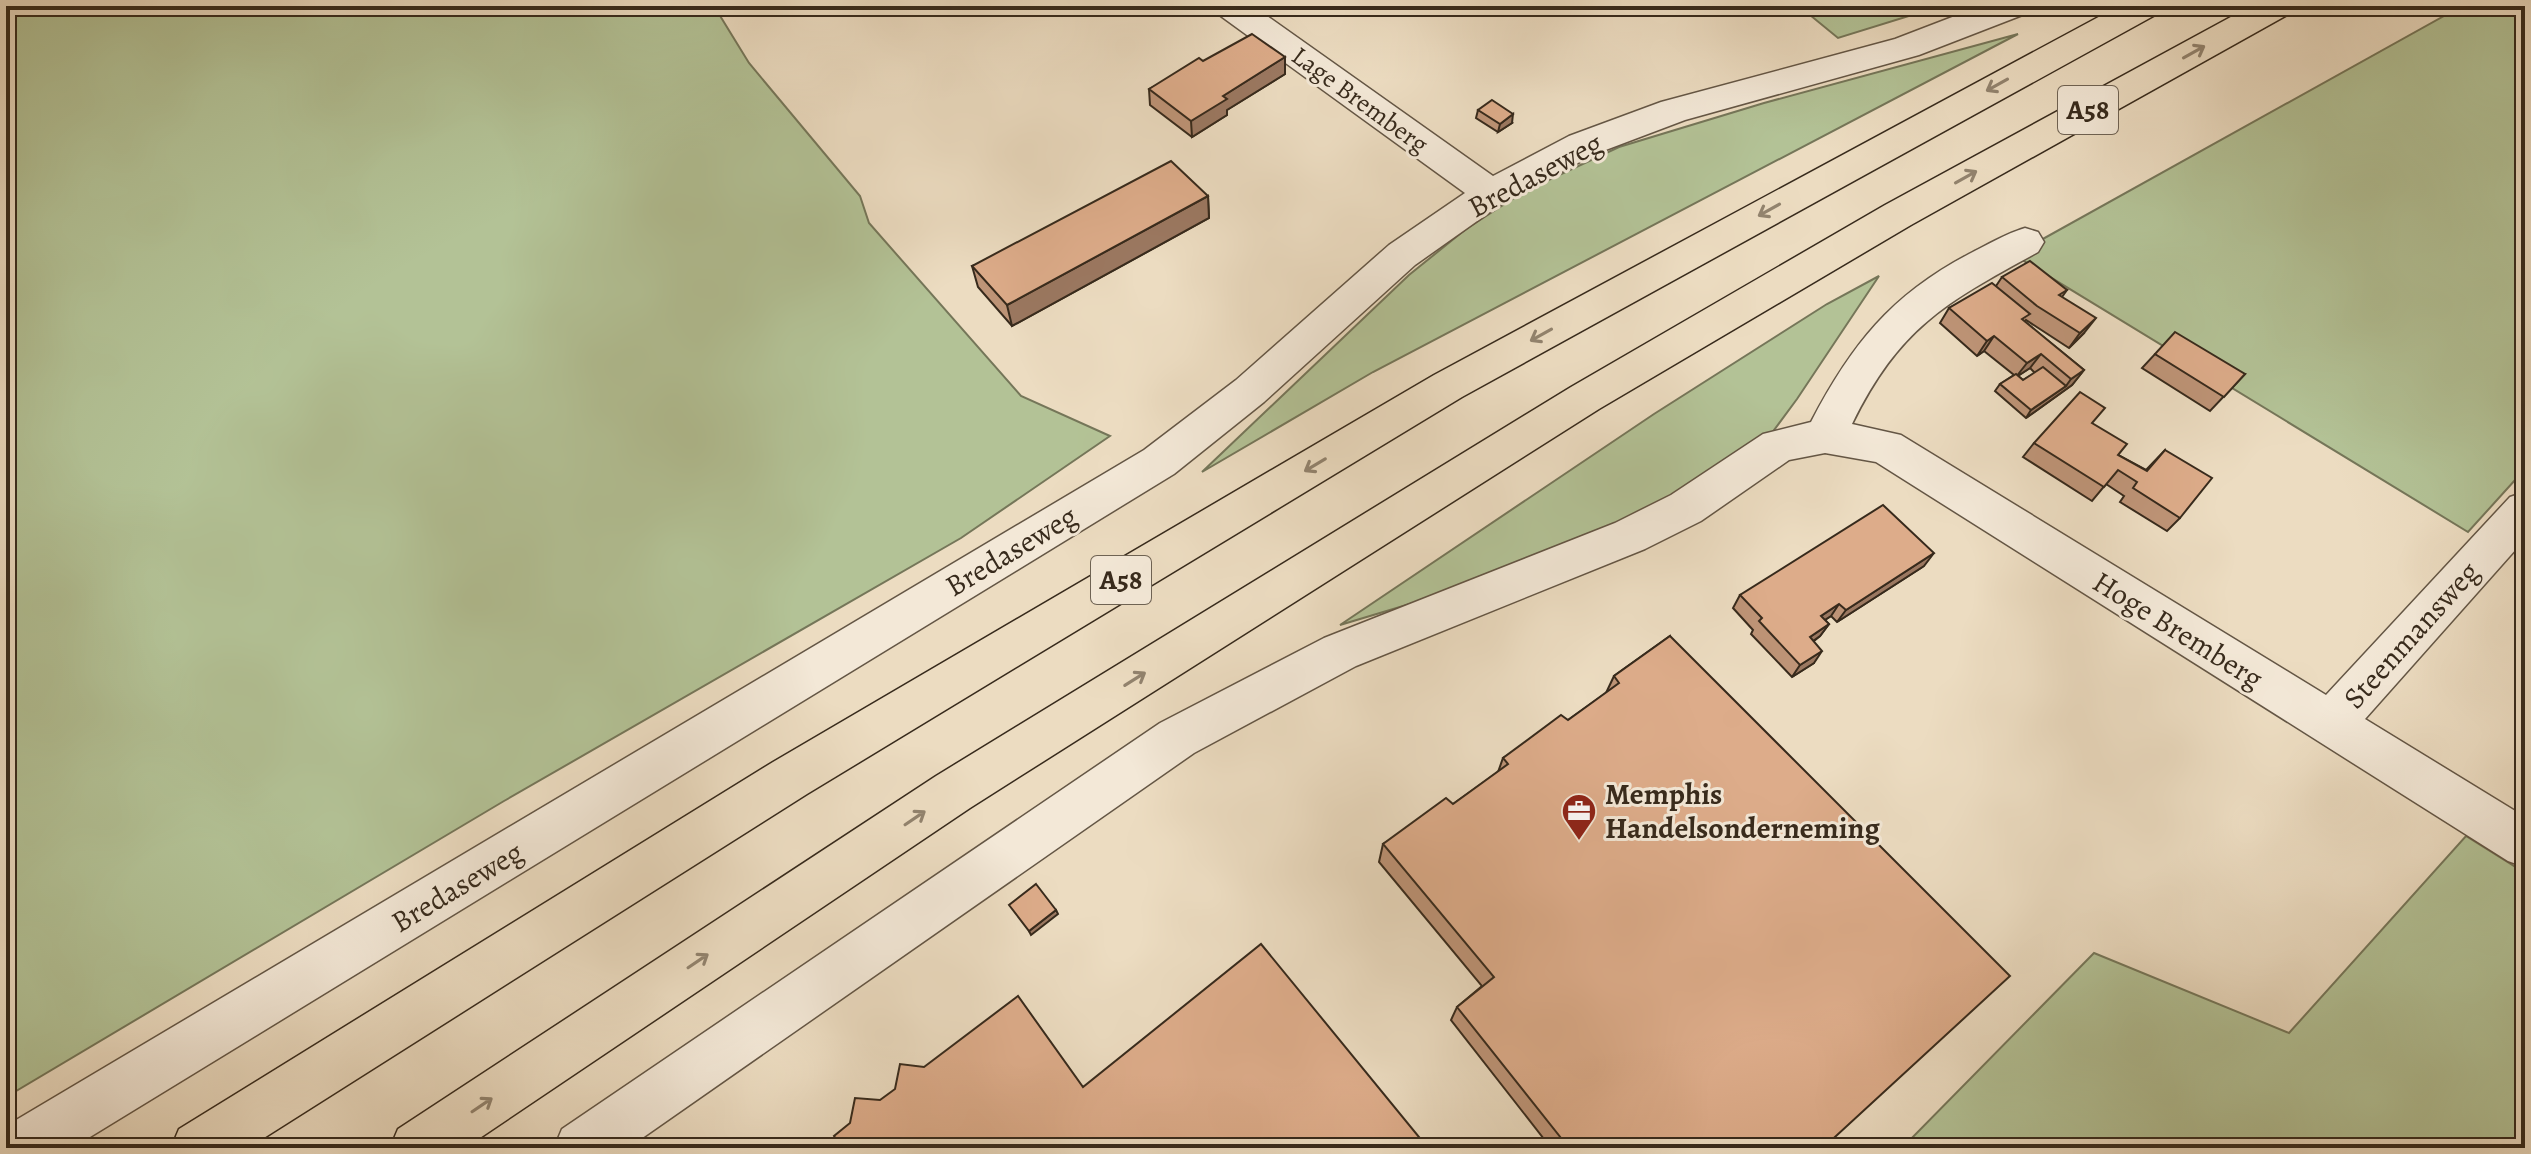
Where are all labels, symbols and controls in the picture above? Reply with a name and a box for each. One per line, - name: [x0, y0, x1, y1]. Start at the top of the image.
- street label: Lage Bremberg: [1285, 38, 1435, 162]
- one-way arrow: [2182, 44, 2205, 60]
- one-way arrow: [1986, 78, 2009, 94]
- road number: A58: [2058, 86, 2118, 134]
- street label: Bredaseweg: [1461, 123, 1609, 227]
- one-way arrow: [1954, 169, 1978, 185]
- one-way arrow: [1758, 202, 1781, 218]
- one-way arrow: [1529, 328, 1553, 343]
- one-way arrow: [1304, 457, 1327, 473]
- street label: Bredaseweg: [938, 496, 1084, 606]
- street label: Steenmansweg: [2334, 553, 2488, 717]
- road number: A58: [1091, 556, 1151, 604]
- street label: Hoge Bremberg: [2085, 562, 2271, 698]
- one-way arrow: [1123, 670, 1146, 686]
- place label: Memphis Handelsonderneming: [1605, 774, 1880, 848]
- office icon: Memphis Handelsonderneming: [1560, 792, 1598, 842]
- one-way arrow: [903, 809, 926, 825]
- street label: Bredaseweg: [384, 832, 530, 942]
- one-way arrow: [687, 953, 709, 970]
- one-way arrow: [470, 1097, 492, 1113]

